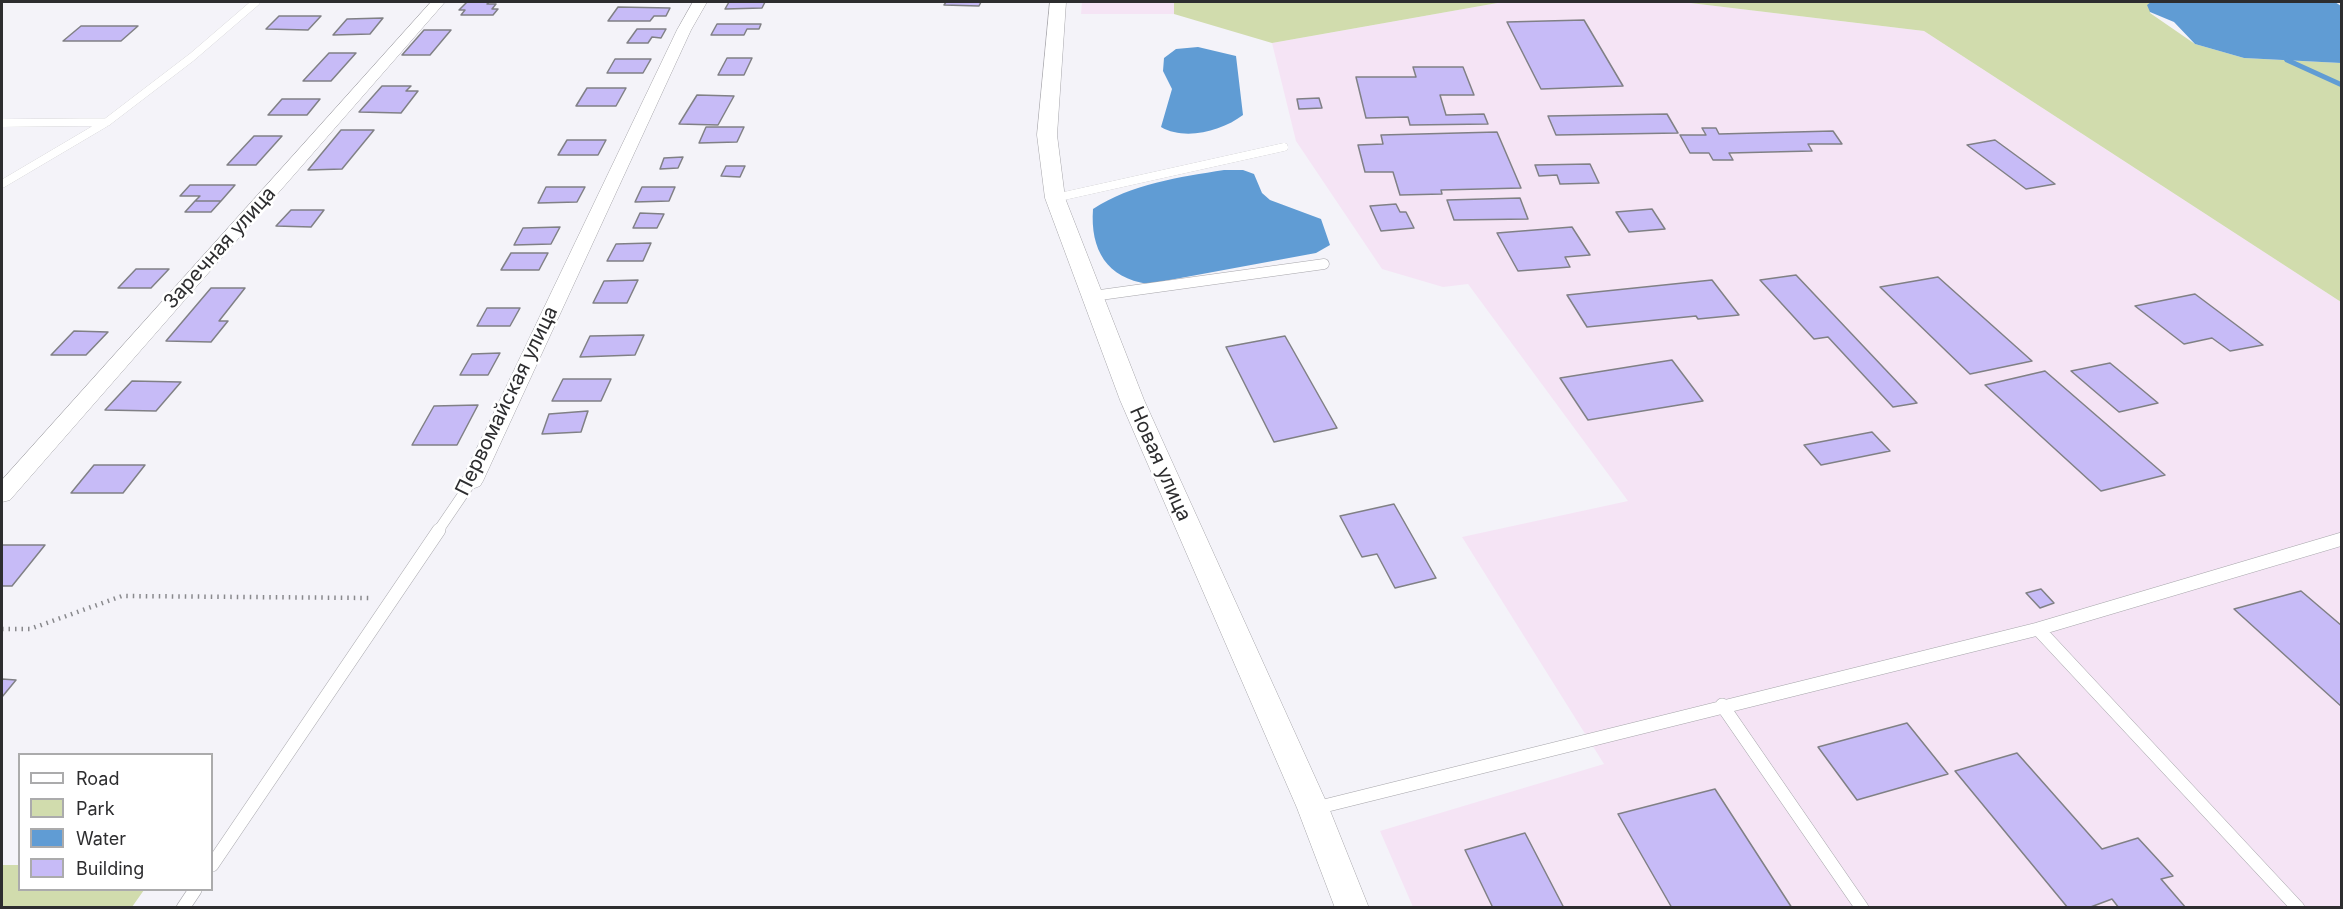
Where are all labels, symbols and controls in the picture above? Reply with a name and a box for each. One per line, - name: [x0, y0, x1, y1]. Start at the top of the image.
- street label: Заречная улица: [159, 182, 281, 314]
- street label: Первомайская улица: [451, 302, 563, 500]
- street label: Новая улица: [1124, 403, 1196, 525]
- legend: [18, 753, 213, 891]
- text: Road: [76, 768, 119, 789]
- text: Park: [76, 798, 115, 819]
- text: Water: [76, 828, 126, 849]
- text: Building: [76, 858, 144, 879]

